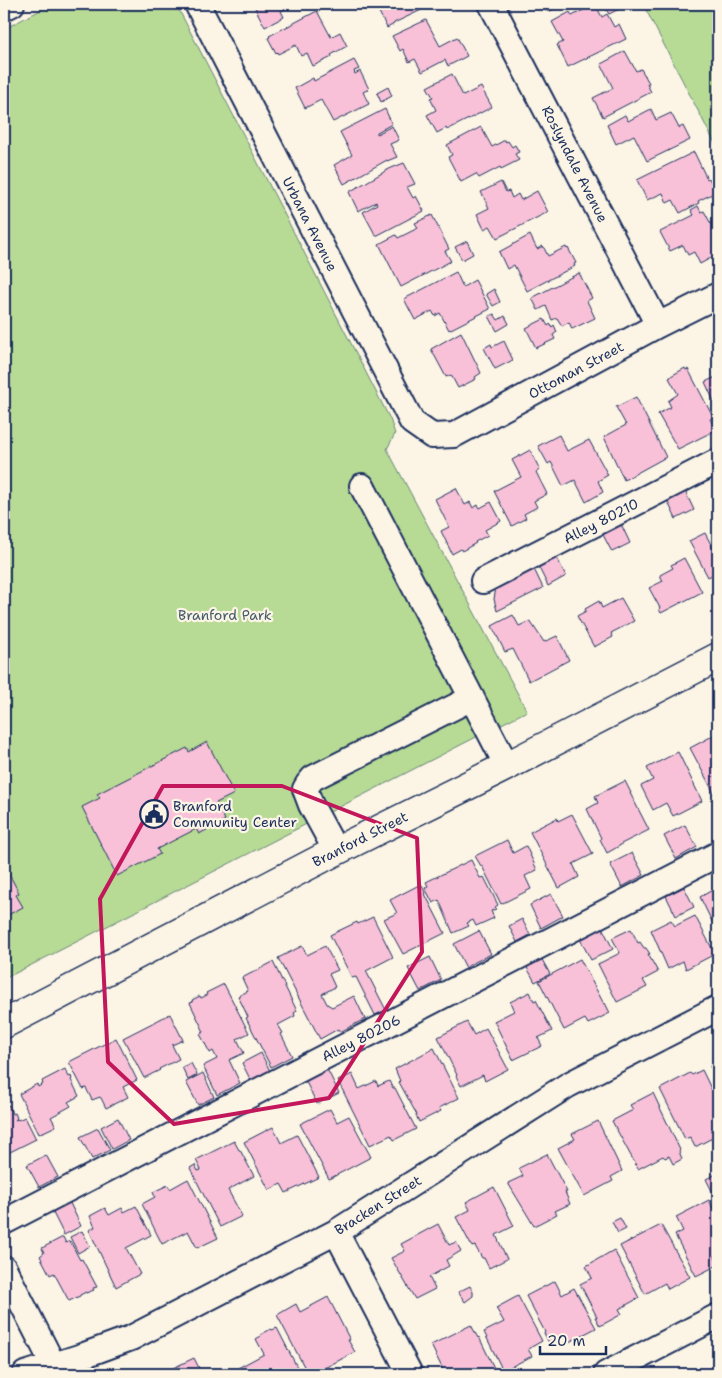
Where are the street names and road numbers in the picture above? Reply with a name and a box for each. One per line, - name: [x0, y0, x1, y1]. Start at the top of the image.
- street label: Roslyndale Avenue: [538, 103, 612, 225]
- street label: Urbana Avenue: [278, 174, 342, 274]
- street label: Ottoman Street: [525, 337, 627, 403]
- street label: Alley 80210: [560, 494, 642, 548]
- street label: Branford Street: [309, 807, 411, 871]
- street label: Alley 80206: [319, 1010, 403, 1066]
- street label: Bracken Street: [331, 1171, 425, 1239]

